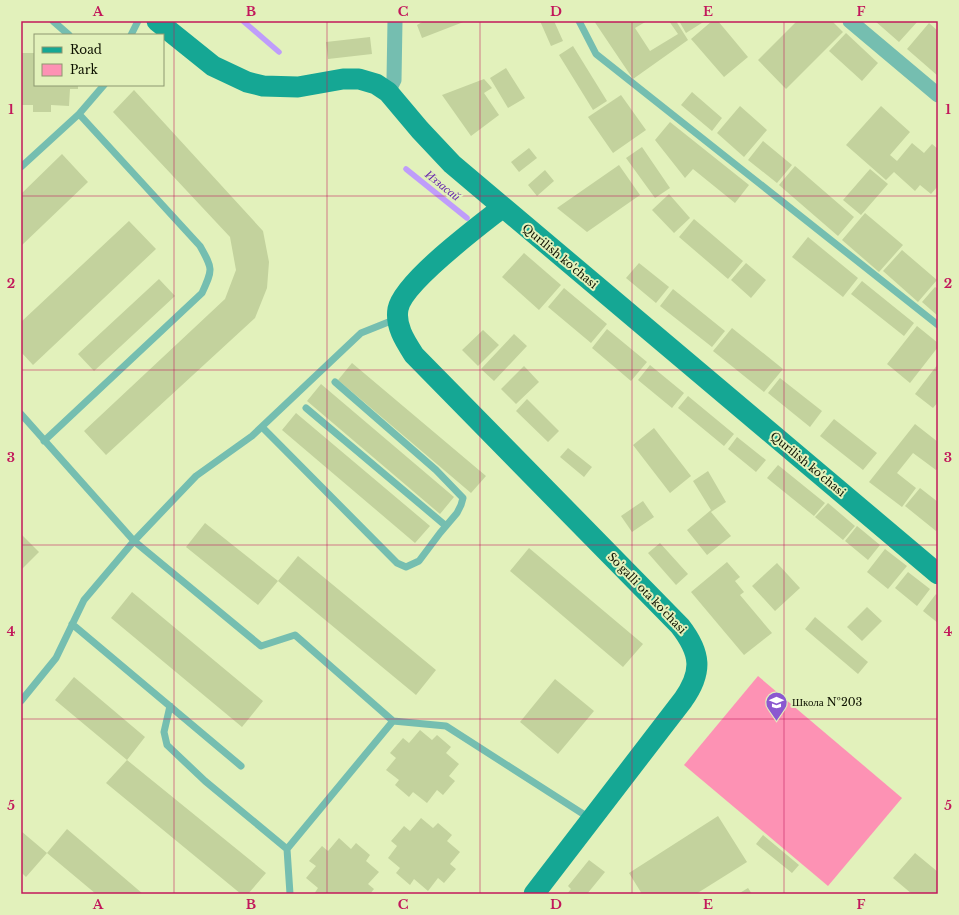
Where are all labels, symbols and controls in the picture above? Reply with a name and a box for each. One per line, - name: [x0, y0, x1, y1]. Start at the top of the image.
- text: A: [92, 3, 104, 20]
- text: B: [246, 3, 256, 20]
- text: C: [398, 3, 409, 20]
- text: D: [550, 3, 562, 20]
- text: E: [703, 3, 713, 20]
- text: F: [857, 3, 866, 20]
- legend: [34, 34, 164, 86]
- text: Road: [70, 42, 102, 57]
- text: Park: [70, 62, 98, 77]
- text: 1: [8, 101, 14, 118]
- text: 1: [945, 101, 951, 118]
- water label: Иззасай: [422, 166, 464, 204]
- street label: Qurilish ko'chasi: [520, 221, 601, 292]
- text: 2: [7, 275, 15, 292]
- text: 2: [944, 275, 952, 292]
- street label: Qurilish ko'chasi: [768, 429, 849, 500]
- text: 3: [7, 449, 15, 466]
- text: 3: [944, 449, 952, 466]
- street label: So'galli ota ko'chasi: [605, 550, 689, 637]
- text: 4: [7, 623, 16, 640]
- text: 4: [944, 623, 953, 640]
- school or university icon: Школа №203: [763, 689, 789, 722]
- place label: Школа №203: [792, 695, 863, 709]
- text: 5: [7, 797, 15, 814]
- text: 5: [944, 797, 952, 814]
- text: A: [92, 896, 104, 913]
- text: B: [246, 896, 256, 913]
- text: C: [398, 896, 409, 913]
- text: D: [550, 896, 562, 913]
- text: E: [703, 896, 713, 913]
- text: F: [857, 896, 866, 913]

